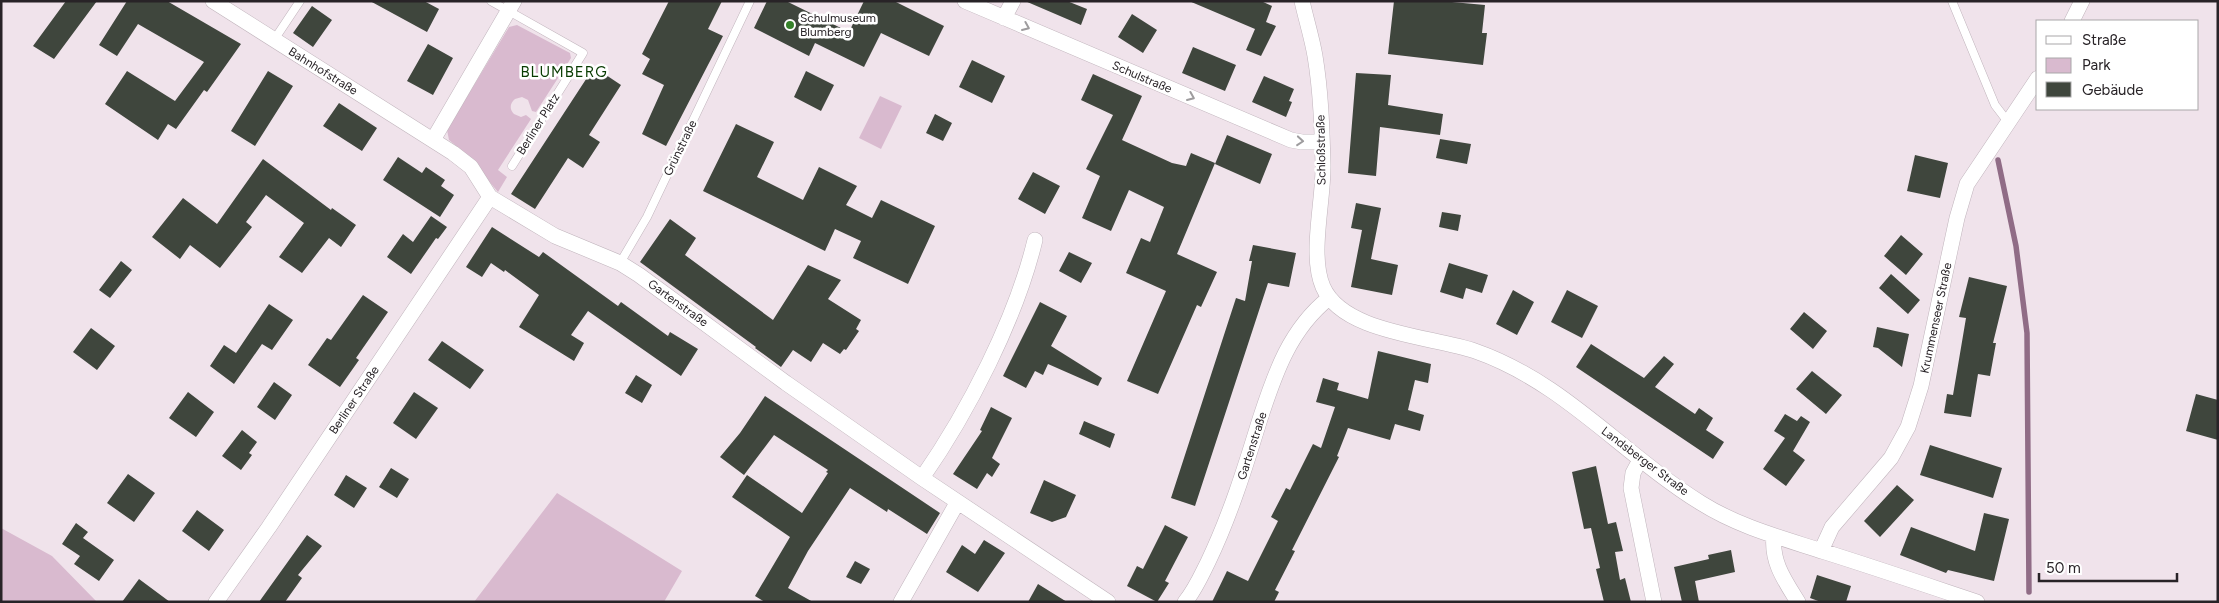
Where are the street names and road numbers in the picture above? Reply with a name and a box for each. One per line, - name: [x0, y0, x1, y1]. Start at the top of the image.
- street label: Bahnhofstraße: [286, 44, 360, 98]
- street label: Schulstraße: [1110, 58, 1174, 96]
- street label: Berliner Platz: [514, 91, 562, 157]
- street label: Schloßstraße: [1313, 114, 1329, 185]
- street label: Grünstraße: [661, 117, 700, 178]
- street label: Krummenseer Straße: [1917, 261, 1955, 375]
- street label: Gartenstraße: [645, 277, 711, 330]
- street label: Berliner Straße: [326, 363, 382, 437]
- street label: Gartenstraße: [1234, 410, 1270, 482]
- street label: Landsberger Straße: [1599, 424, 1692, 499]

